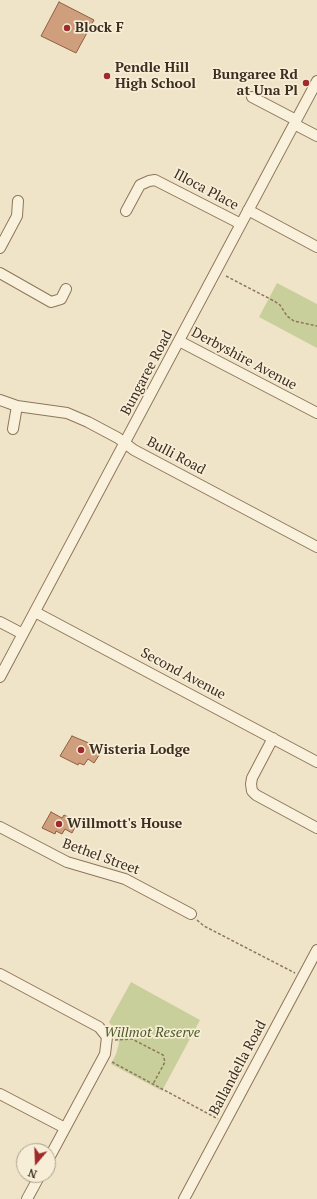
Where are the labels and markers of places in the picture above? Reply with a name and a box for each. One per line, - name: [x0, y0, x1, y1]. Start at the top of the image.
- place label: Block F: [75, 20, 124, 36]
- marker: Block F: [62, 23, 72, 33]
- place label: Pendle Hill High School: [115, 60, 196, 92]
- place label: Bungaree Rd at Una Pl: [213, 67, 298, 100]
- marker: Pendle Hill High School: [102, 71, 112, 81]
- marker: Bungaree Rd at Una Pl: [301, 78, 311, 88]
- place label: Wisteria Lodge: [89, 742, 190, 758]
- marker: Wisteria Lodge: [76, 745, 86, 755]
- place label: Willmott's House: [67, 816, 182, 832]
- marker: Willmott's House: [54, 819, 64, 829]

